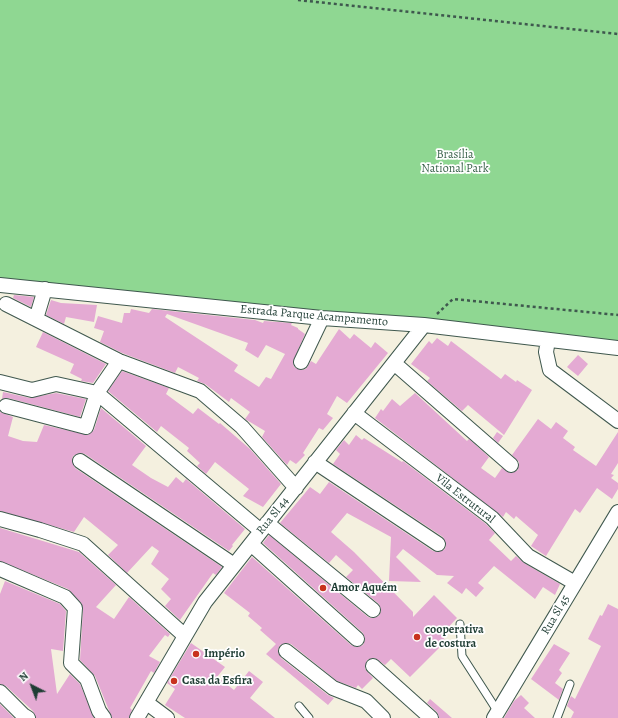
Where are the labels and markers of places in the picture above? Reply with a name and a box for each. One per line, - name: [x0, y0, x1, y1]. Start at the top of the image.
- place label: Amor Aquém: [331, 581, 397, 595]
- marker: Amor Aquém: [318, 583, 328, 593]
- place label: cooperativa de costura: [425, 623, 484, 651]
- marker: cooperativa de costura: [412, 632, 422, 642]
- place label: Império: [204, 647, 245, 661]
- marker: Império: [191, 649, 201, 659]
- place label: Casa da Esfira: [182, 674, 252, 688]
- marker: Casa da Esfira: [169, 676, 179, 686]

